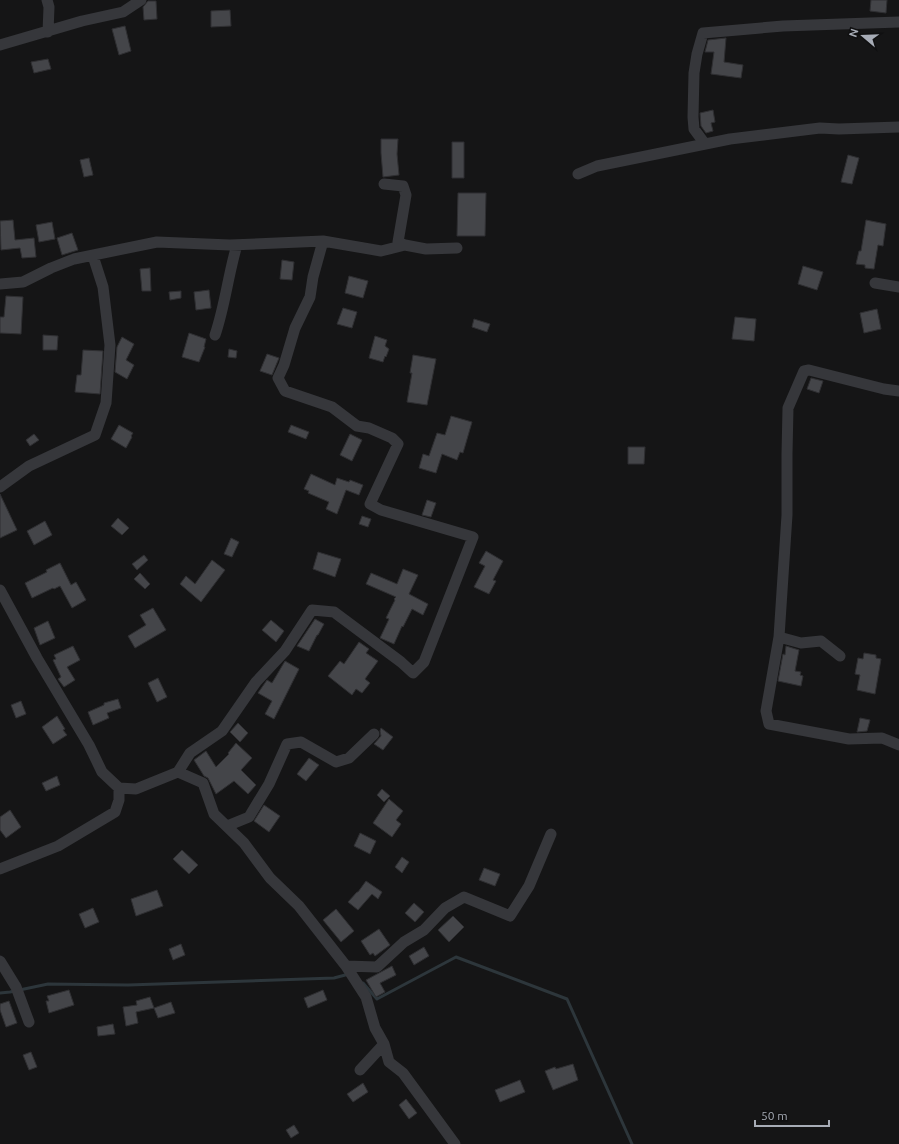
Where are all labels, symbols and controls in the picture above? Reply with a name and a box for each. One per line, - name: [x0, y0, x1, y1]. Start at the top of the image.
- north arrow: [843, 16, 883, 56]
- text: N: [847, 27, 861, 39]
- scale bar: [755, 1102, 829, 1128]
- text: 50 m: [761, 1109, 788, 1122]

